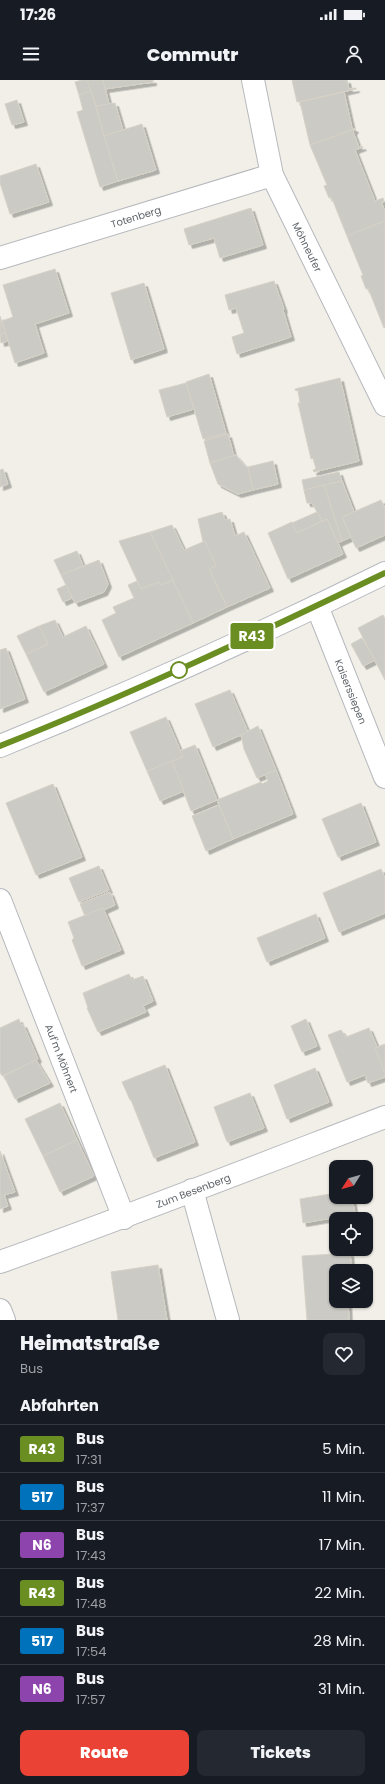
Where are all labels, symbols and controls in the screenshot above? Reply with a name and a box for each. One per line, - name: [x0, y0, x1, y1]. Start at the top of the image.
- text: 17:26: [20, 4, 56, 25]
- text: Commutr: [147, 42, 238, 67]
- icon: menu: [20, 43, 42, 65]
- icon: person: [343, 43, 365, 65]
- street label: Totenberg: [109, 202, 163, 232]
- street label: Möhneufer: [288, 220, 326, 275]
- line badge: R43: [229, 623, 275, 649]
- text: R43: [238, 626, 266, 646]
- street label: Kaiserssiepen: [331, 657, 370, 726]
- unlabelled marker: [170, 661, 188, 679]
- street label: Auf'm Möhnert: [41, 1022, 82, 1095]
- north arrow: [329, 1160, 373, 1204]
- map controls: [329, 1160, 373, 1308]
- street label: Zum Besenberg: [154, 1170, 233, 1212]
- button: locate: [329, 1212, 373, 1256]
- button: layers: [329, 1264, 373, 1308]
- text: Heimatstraße: [20, 1330, 160, 1357]
- button: heart: [323, 1333, 365, 1375]
- text: Bus: [20, 1359, 43, 1378]
- text: Abfahrten: [20, 1395, 99, 1416]
- text: Bus: [76, 1428, 104, 1449]
- text: 5 Min.: [322, 1438, 365, 1459]
- text: R43: [28, 1439, 56, 1459]
- text: 17:31: [76, 1450, 102, 1469]
- text: Bus: [76, 1476, 104, 1497]
- text: 11 Min.: [322, 1486, 365, 1507]
- text: 517: [31, 1487, 53, 1507]
- text: 17:37: [76, 1498, 105, 1517]
- text: Bus: [76, 1524, 104, 1545]
- text: 17 Min.: [319, 1534, 365, 1555]
- text: N6: [32, 1535, 52, 1555]
- text: 17:43: [76, 1546, 106, 1565]
- text: Bus: [76, 1572, 104, 1593]
- text: 22 Min.: [314, 1582, 365, 1603]
- text: R43: [28, 1583, 56, 1603]
- text: 17:48: [76, 1594, 106, 1613]
- text: Bus: [76, 1620, 104, 1641]
- text: 28 Min.: [314, 1630, 365, 1651]
- text: 517: [31, 1631, 53, 1651]
- text: 17:54: [76, 1642, 106, 1661]
- text: Bus: [76, 1668, 104, 1689]
- text: 31 Min.: [318, 1678, 365, 1699]
- text: N6: [32, 1679, 52, 1699]
- text: 17:57: [76, 1690, 105, 1709]
- button: Route: [20, 1730, 189, 1776]
- button: Tickets: [197, 1730, 365, 1776]

